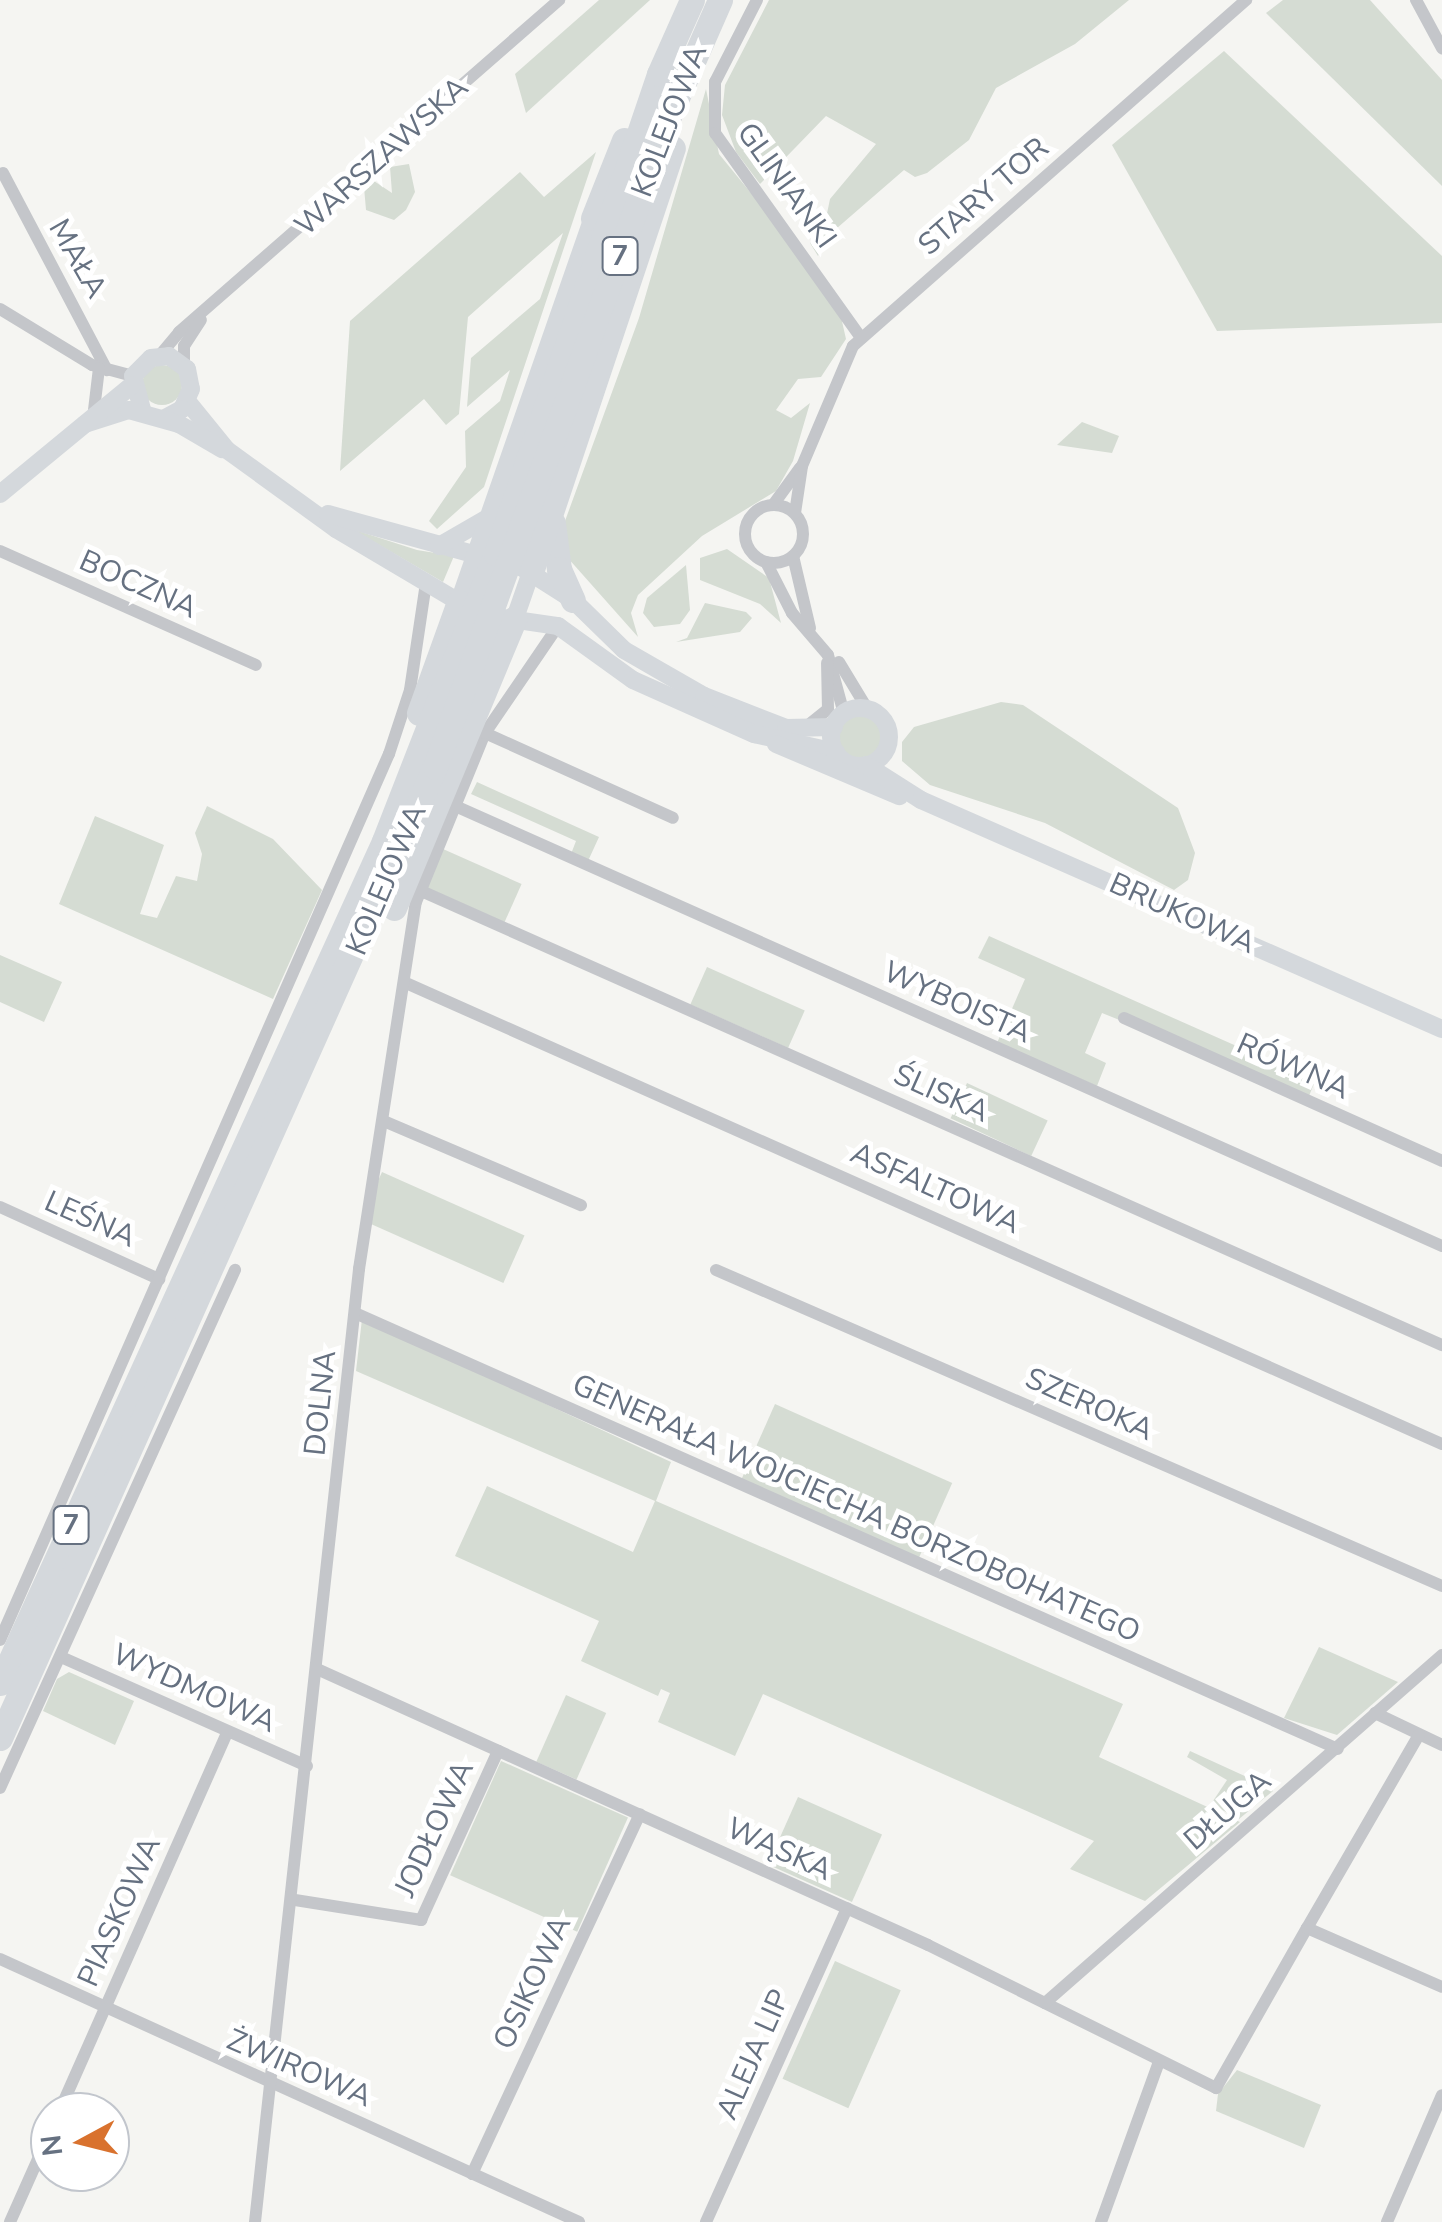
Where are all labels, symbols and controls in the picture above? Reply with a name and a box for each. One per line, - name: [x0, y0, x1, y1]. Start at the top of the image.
- street label: KOLEJOWA: [624, 40, 716, 202]
- street label: WARSZAWSKA: [288, 70, 476, 244]
- street label: GLINIANKI: [728, 116, 844, 256]
- street label: STARY TOR: [911, 131, 1057, 263]
- street label: MAŁA: [40, 213, 114, 305]
- road number: 7: [600, 233, 640, 279]
- street label: BOCZNA: [74, 543, 202, 627]
- street label: KOLEJOWA: [339, 799, 435, 961]
- street label: BRUKOWA: [1103, 866, 1261, 962]
- street label: WYBOISTA: [877, 954, 1037, 1052]
- street label: RÓWNA: [1231, 1026, 1355, 1108]
- street label: ŚLISKA: [888, 1057, 994, 1131]
- street label: ASFALTOWA: [845, 1136, 1025, 1242]
- street label: LEŚNA: [39, 1184, 141, 1256]
- street label: DOLNA: [298, 1349, 344, 1457]
- street label: SZEROKA: [1019, 1361, 1159, 1449]
- street label: GENERAŁA WOJCIECHA BORZOBOHATEGO: [567, 1367, 1145, 1651]
- road number: 7: [51, 1502, 91, 1548]
- street label: WYDMOWA: [107, 1637, 281, 1741]
- street label: JODŁOWA: [388, 1755, 482, 1903]
- street label: DŁUGA: [1177, 1764, 1279, 1858]
- street label: WĄSKA: [721, 1811, 837, 1889]
- street label: PIASKOWA: [71, 1831, 169, 1993]
- street label: OSIKOWA: [487, 1911, 579, 2055]
- street label: ALEJA LIP: [709, 1985, 799, 2125]
- street label: ŻWIROWA: [221, 2022, 377, 2116]
- north arrow: [30, 2092, 130, 2192]
- text: N: [32, 2133, 72, 2158]

